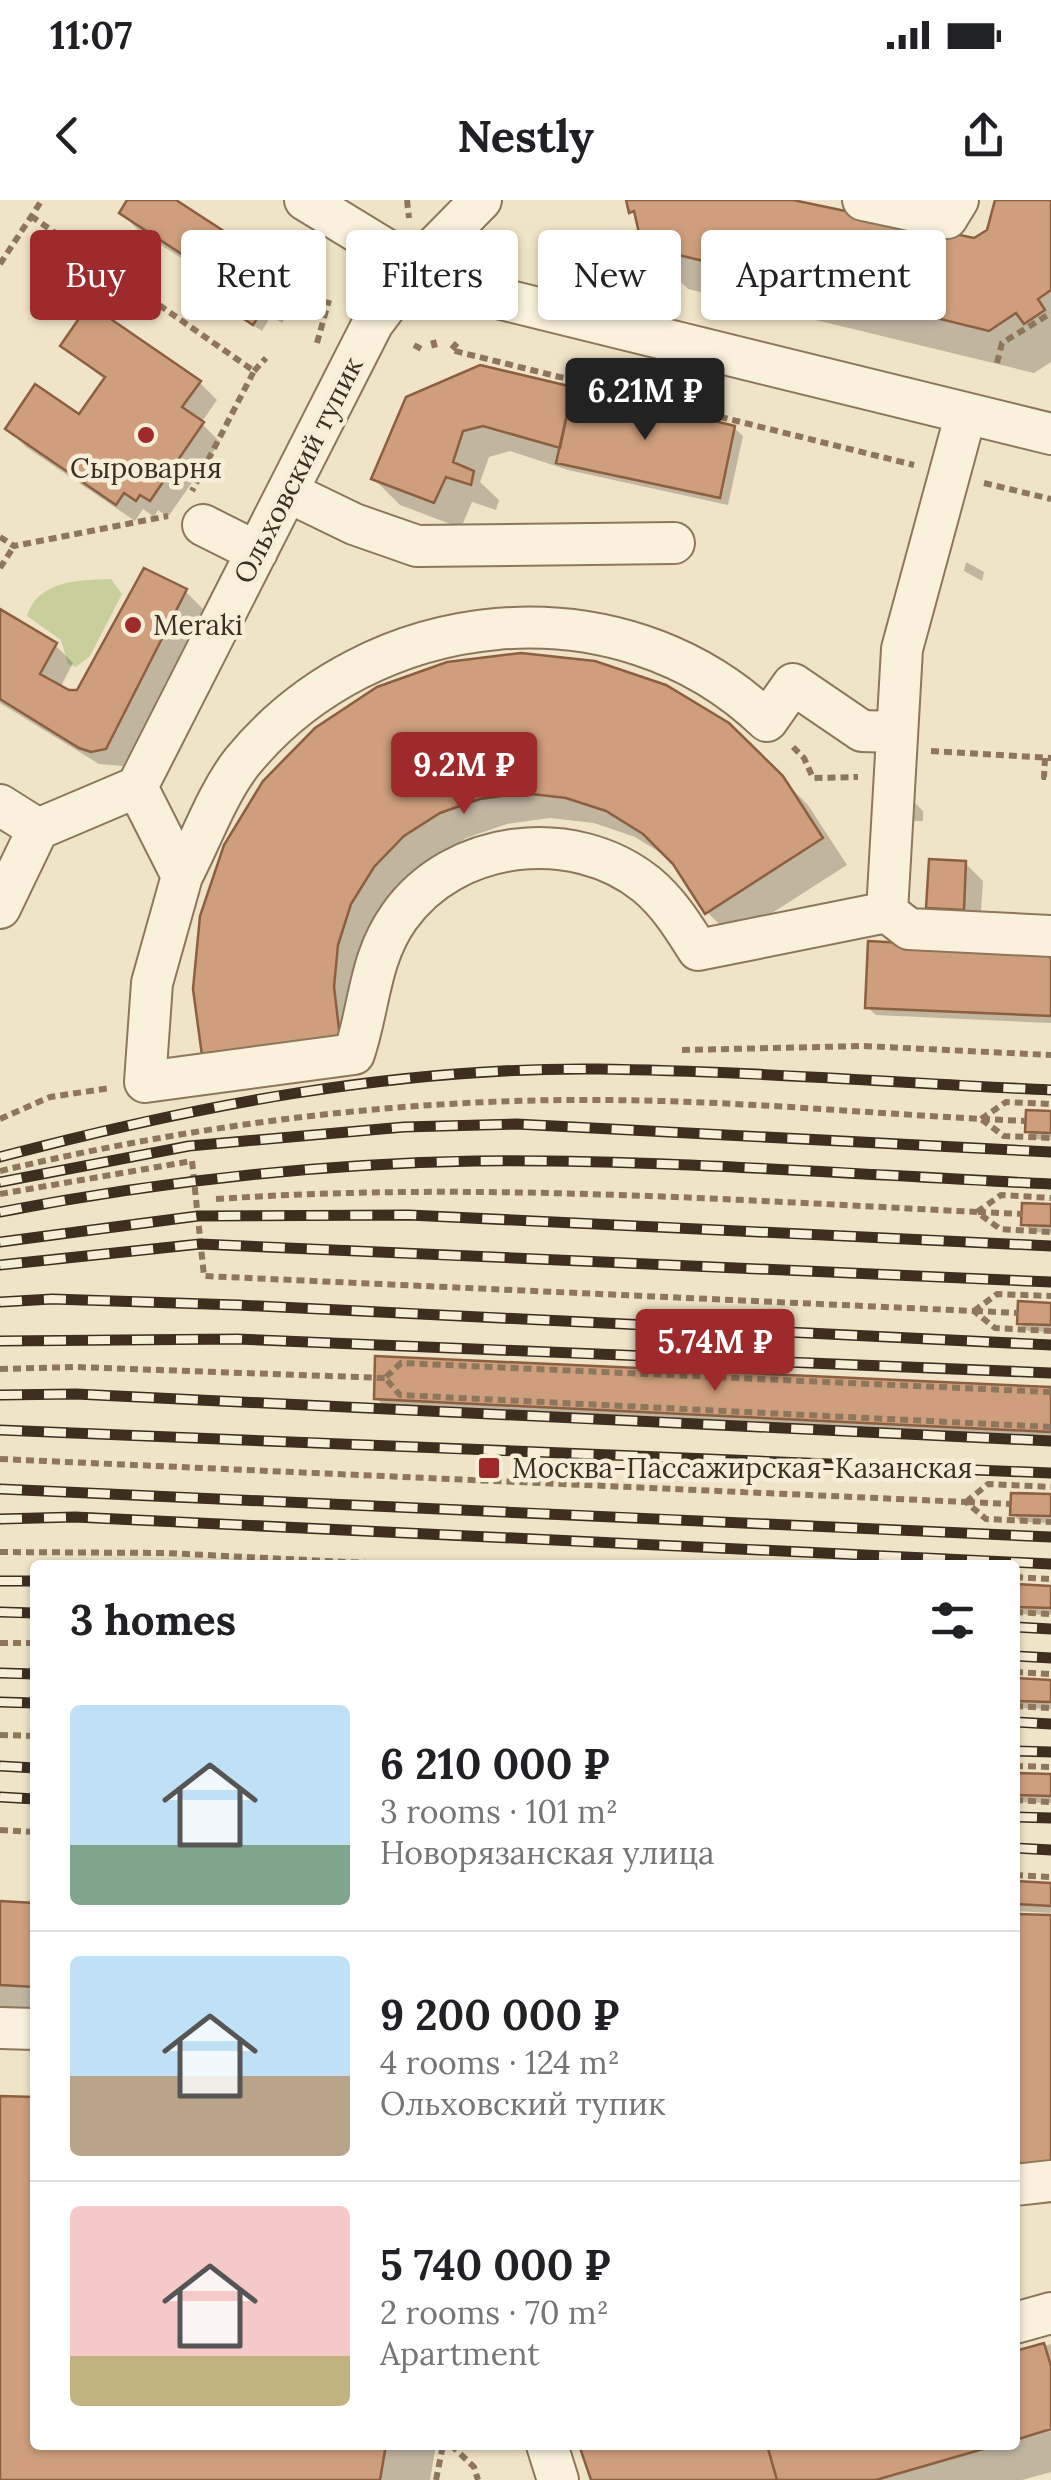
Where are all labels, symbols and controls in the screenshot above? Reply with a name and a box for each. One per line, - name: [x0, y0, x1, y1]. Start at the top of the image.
- text: 11:07: [50, 11, 132, 59]
- text: Nestly: [457, 107, 594, 164]
- icon: back: [40, 108, 95, 163]
- icon: share: [956, 108, 1011, 163]
- chip: Buy: [30, 230, 161, 320]
- chip: Rent: [181, 230, 326, 320]
- chip: Filters: [346, 230, 518, 320]
- chip: New: [538, 230, 681, 320]
- chip: Apartment: [701, 230, 946, 320]
- street label: Ольховский тупик: [225, 351, 371, 589]
- pin: 6.21M ₽: [553, 358, 737, 443]
- text: 6.21M ₽: [587, 370, 703, 411]
- marker: Сыроварня: [135, 424, 157, 446]
- place label: Сыроварня: [70, 450, 222, 486]
- place label: Meraki: [153, 607, 243, 643]
- marker: Meraki: [122, 614, 144, 636]
- pin: 9.2M ₽: [383, 732, 545, 817]
- text: 9.2M ₽: [413, 744, 515, 785]
- pin: 5.74M ₽: [623, 1309, 807, 1394]
- text: 5.74M ₽: [657, 1321, 773, 1362]
- place label: Москва-Пассажирская-Казанская: [512, 1450, 973, 1486]
- marker: Москва-Пассажирская-Казанская: [476, 1455, 502, 1481]
- text: 3 homes: [70, 1593, 236, 1647]
- icon: filters: [925, 1593, 980, 1648]
- text: 6 210 000 ₽: [380, 1737, 610, 1791]
- icon: home: [150, 1745, 270, 1865]
- text: 3 rooms · 101 m²: [380, 1791, 618, 1832]
- text: Новорязанская улица: [380, 1832, 715, 1873]
- text: 9 200 000 ₽: [380, 1988, 619, 2042]
- icon: home: [150, 1996, 270, 2116]
- text: 4 rooms · 124 m²: [380, 2042, 620, 2083]
- text: Ольховский тупик: [380, 2083, 665, 2124]
- text: 5 740 000 ₽: [380, 2238, 611, 2292]
- icon: home: [150, 2246, 270, 2366]
- text: 2 rooms · 70 m²: [380, 2292, 609, 2333]
- text: Apartment: [380, 2333, 540, 2374]

